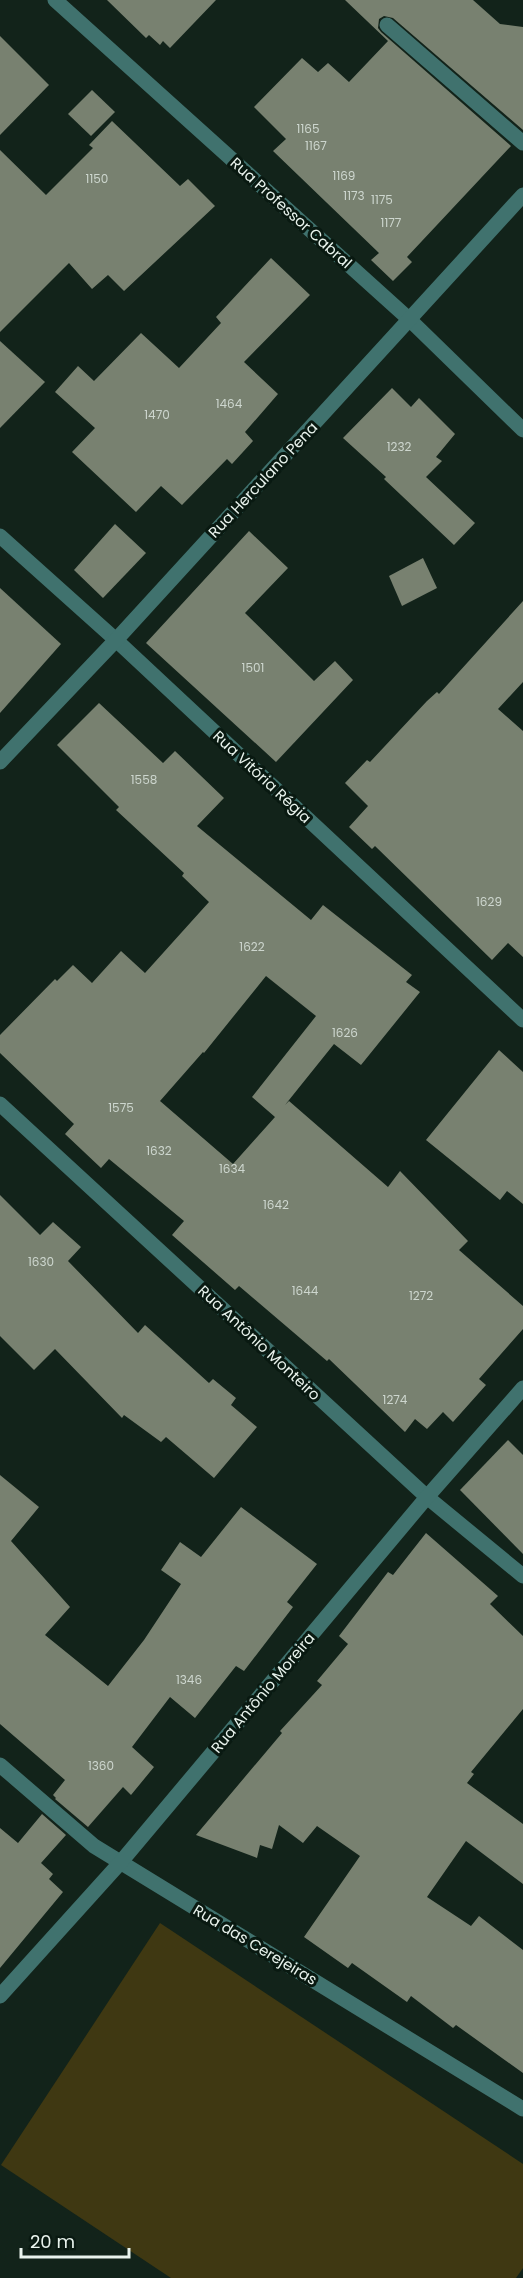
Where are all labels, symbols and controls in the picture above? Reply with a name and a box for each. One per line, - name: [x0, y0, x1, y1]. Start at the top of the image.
- house number: 1165: [297, 120, 319, 137]
- house number: 1167: [305, 137, 327, 154]
- street label: Rua Professor Cabral: [226, 152, 357, 273]
- house number: 1169: [333, 167, 355, 184]
- house number: 1150: [86, 170, 108, 187]
- house number: 1173: [343, 187, 365, 204]
- house number: 1175: [371, 191, 393, 208]
- house number: 1177: [381, 214, 402, 231]
- house number: 1464: [216, 395, 243, 412]
- house number: 1470: [144, 406, 170, 423]
- street label: Rua Herculano Pena: [203, 417, 322, 542]
- house number: 1232: [387, 438, 411, 455]
- house number: 1501: [242, 659, 264, 676]
- street label: Rua Vitória Régia: [209, 725, 316, 828]
- house number: 1558: [131, 771, 157, 788]
- house number: 1629: [476, 893, 502, 910]
- house number: 1622: [239, 938, 265, 955]
- house number: 1626: [332, 1024, 358, 1041]
- house number: 1575: [108, 1099, 134, 1116]
- house number: 1632: [146, 1142, 172, 1159]
- house number: 1634: [219, 1160, 245, 1177]
- house number: 1642: [263, 1196, 289, 1213]
- house number: 1630: [28, 1253, 54, 1270]
- street label: Rua Antônio Monteiro: [194, 1280, 325, 1405]
- house number: 1644: [292, 1282, 319, 1299]
- house number: 1272: [409, 1287, 433, 1304]
- house number: 1274: [383, 1391, 408, 1408]
- street label: Rua Antônio Moreira: [206, 1628, 319, 1757]
- house number: 1346: [176, 1671, 202, 1688]
- house number: 1360: [88, 1757, 114, 1774]
- street label: Rua das Cerejeiras: [189, 1899, 321, 1990]
- scale bar: [21, 2221, 129, 2259]
- text: 20 m: [30, 2229, 75, 2254]

